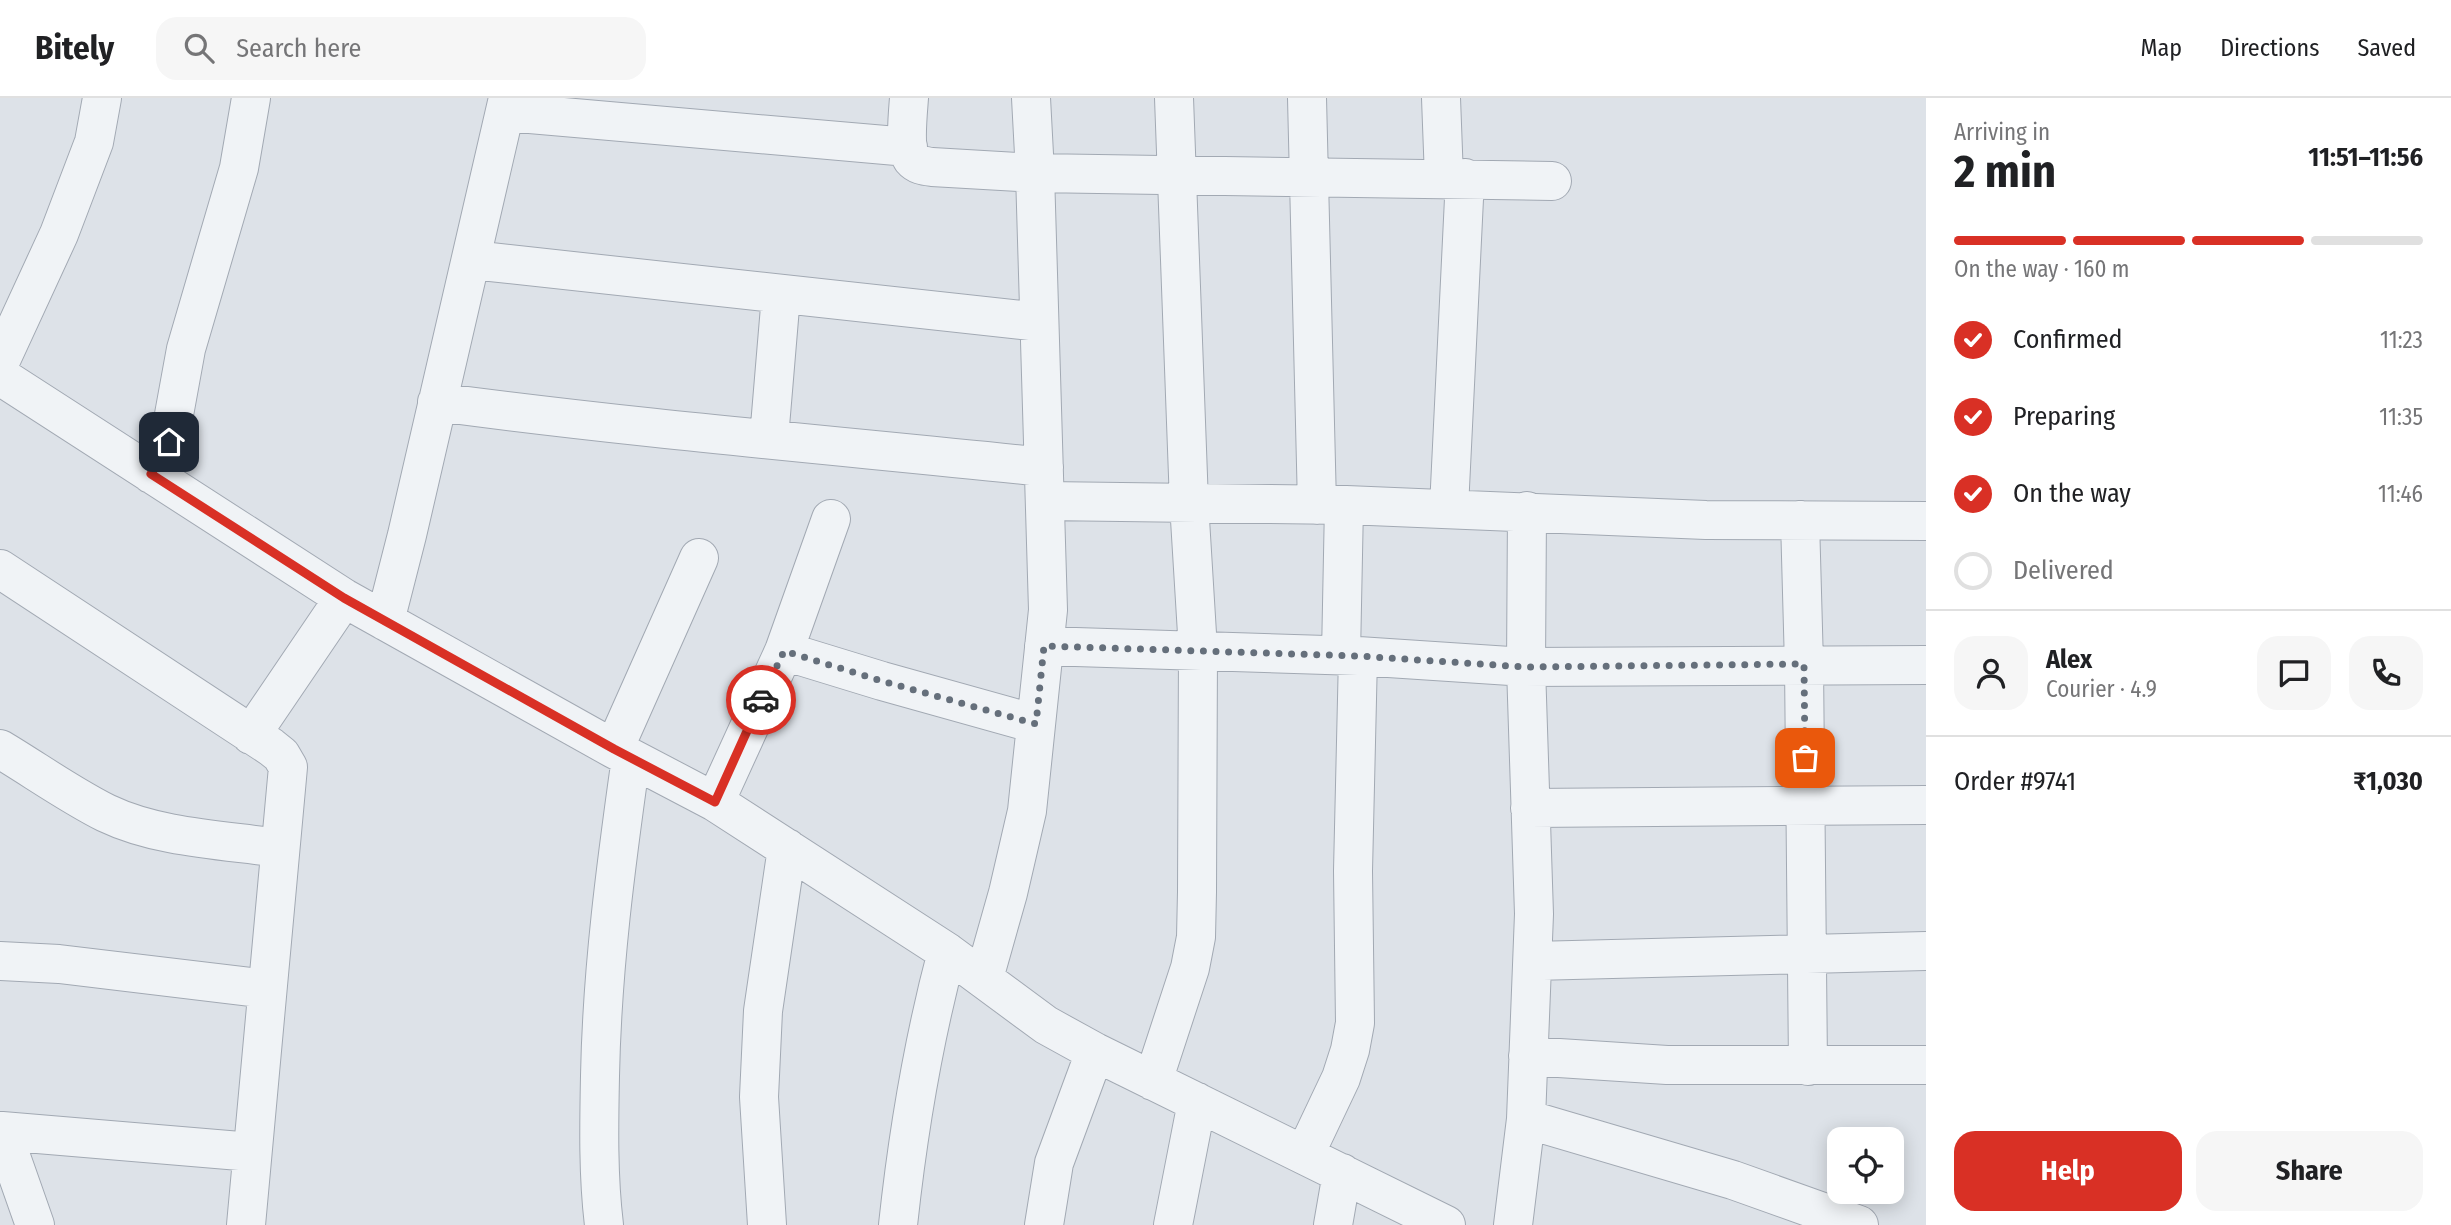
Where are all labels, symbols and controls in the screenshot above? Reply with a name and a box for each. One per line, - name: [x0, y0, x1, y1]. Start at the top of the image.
- search box: [156, 17, 646, 80]
- text: Bitely: [35, 28, 114, 68]
- icon: search: [180, 29, 218, 67]
- text: Search here: [236, 33, 361, 64]
- text: Map: [2141, 34, 2182, 62]
- text: Directions: [2220, 34, 2319, 62]
- text: Saved: [2357, 34, 2416, 62]
- text: Arriving in: [1954, 118, 2050, 146]
- text: 11:51–11:56: [2308, 142, 2423, 173]
- text: 2 min: [1954, 144, 2056, 199]
- text: On the way · 160 m: [1954, 255, 2129, 283]
- icon: check: [1954, 321, 1992, 359]
- text: Confirmed: [2013, 324, 2123, 355]
- text: 11:23: [2380, 326, 2423, 354]
- icon: check: [1954, 398, 1992, 436]
- text: Preparing: [2013, 401, 2115, 432]
- text: 11:35: [2379, 403, 2423, 431]
- pin: [139, 412, 199, 472]
- icon: home: [150, 423, 188, 461]
- icon: check: [1954, 475, 1992, 513]
- text: On the way: [2013, 478, 2131, 509]
- text: 11:46: [2378, 480, 2423, 508]
- text: Delivered: [2013, 555, 2114, 586]
- button: person: [1954, 636, 2028, 710]
- button: chat: [2257, 636, 2331, 710]
- button: phone: [2349, 636, 2423, 710]
- text: Alex: [2046, 644, 2092, 675]
- courier: [726, 665, 796, 735]
- text: Courier · 4.9: [2046, 675, 2157, 703]
- icon: car: [742, 681, 780, 719]
- pin: [1775, 728, 1835, 788]
- icon: bag: [1786, 739, 1824, 777]
- text: Order #9741: [1954, 766, 2076, 797]
- text: ₹1,030: [2353, 766, 2423, 797]
- map controls: [1827, 1127, 1904, 1204]
- button: locate: [1827, 1127, 1904, 1204]
- button: Help: [1954, 1131, 2182, 1211]
- button: Share: [2196, 1131, 2423, 1211]

